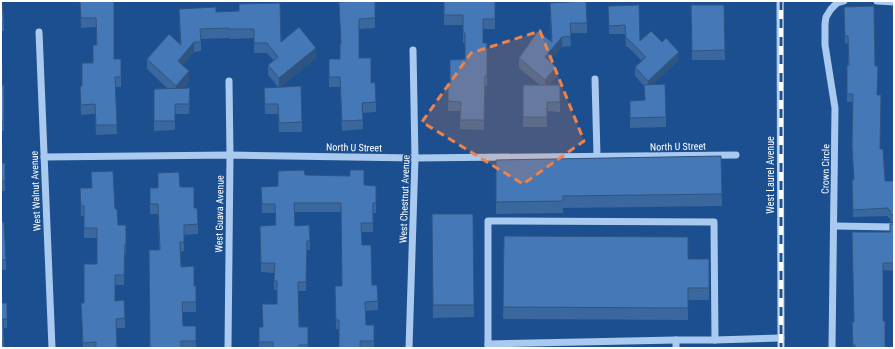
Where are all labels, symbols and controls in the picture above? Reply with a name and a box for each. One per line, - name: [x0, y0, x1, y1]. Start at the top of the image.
- street label: West Laurel Avenue: [765, 136, 776, 214]
- street label: North U Street: [650, 141, 706, 152]
- street label: North U Street: [326, 142, 382, 153]
- street label: Crown Circle: [820, 144, 831, 194]
- street label: West Walnut Avenue: [29, 150, 42, 231]
- street label: West Chestnut Avenue: [397, 154, 412, 243]
- street label: West Guava Avenue: [213, 175, 226, 253]

